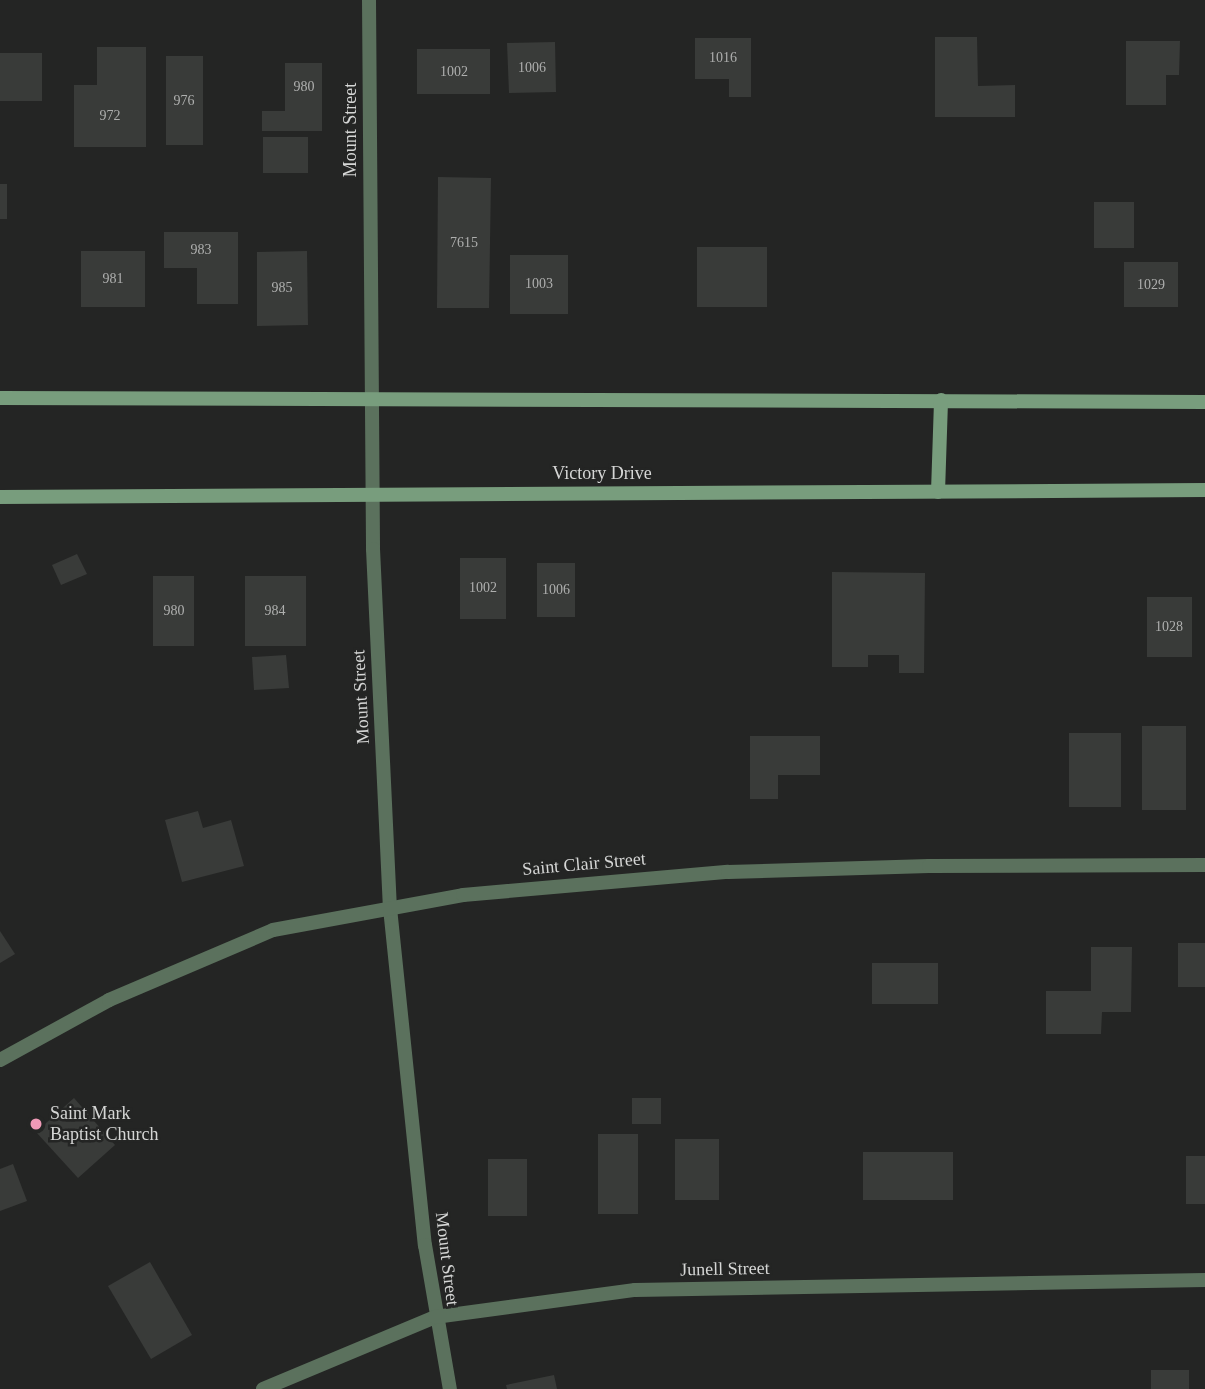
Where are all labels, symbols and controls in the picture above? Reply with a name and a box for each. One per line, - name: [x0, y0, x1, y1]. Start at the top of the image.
- house number: 1016: [709, 50, 737, 66]
- house number: 1006: [518, 60, 546, 76]
- house number: 1002: [440, 64, 468, 80]
- house number: 980: [294, 79, 314, 95]
- street label: Mount Street: [339, 83, 361, 177]
- house number: 976: [174, 93, 194, 109]
- house number: 972: [100, 108, 120, 124]
- house number: 7615: [450, 235, 478, 251]
- house number: 983: [190, 242, 212, 258]
- house number: 981: [102, 271, 124, 287]
- house number: 1003: [525, 276, 553, 292]
- house number: 1029: [1137, 277, 1165, 293]
- house number: 985: [272, 280, 292, 296]
- street label: Victory Drive: [552, 462, 652, 484]
- house number: 1002: [469, 580, 497, 596]
- house number: 1006: [542, 582, 570, 598]
- house number: 980: [164, 603, 184, 619]
- house number: 984: [264, 603, 286, 619]
- house number: 1028: [1155, 619, 1183, 635]
- street label: Mount Street: [348, 649, 374, 745]
- street label: Saint Clair Street: [521, 848, 647, 880]
- place label: Saint Mark Baptist Church: [50, 1103, 158, 1146]
- marker: Saint Mark Baptist Church: [28, 1116, 44, 1132]
- street label: Mount Street: [431, 1211, 463, 1307]
- street label: Junell Street: [680, 1257, 770, 1281]

